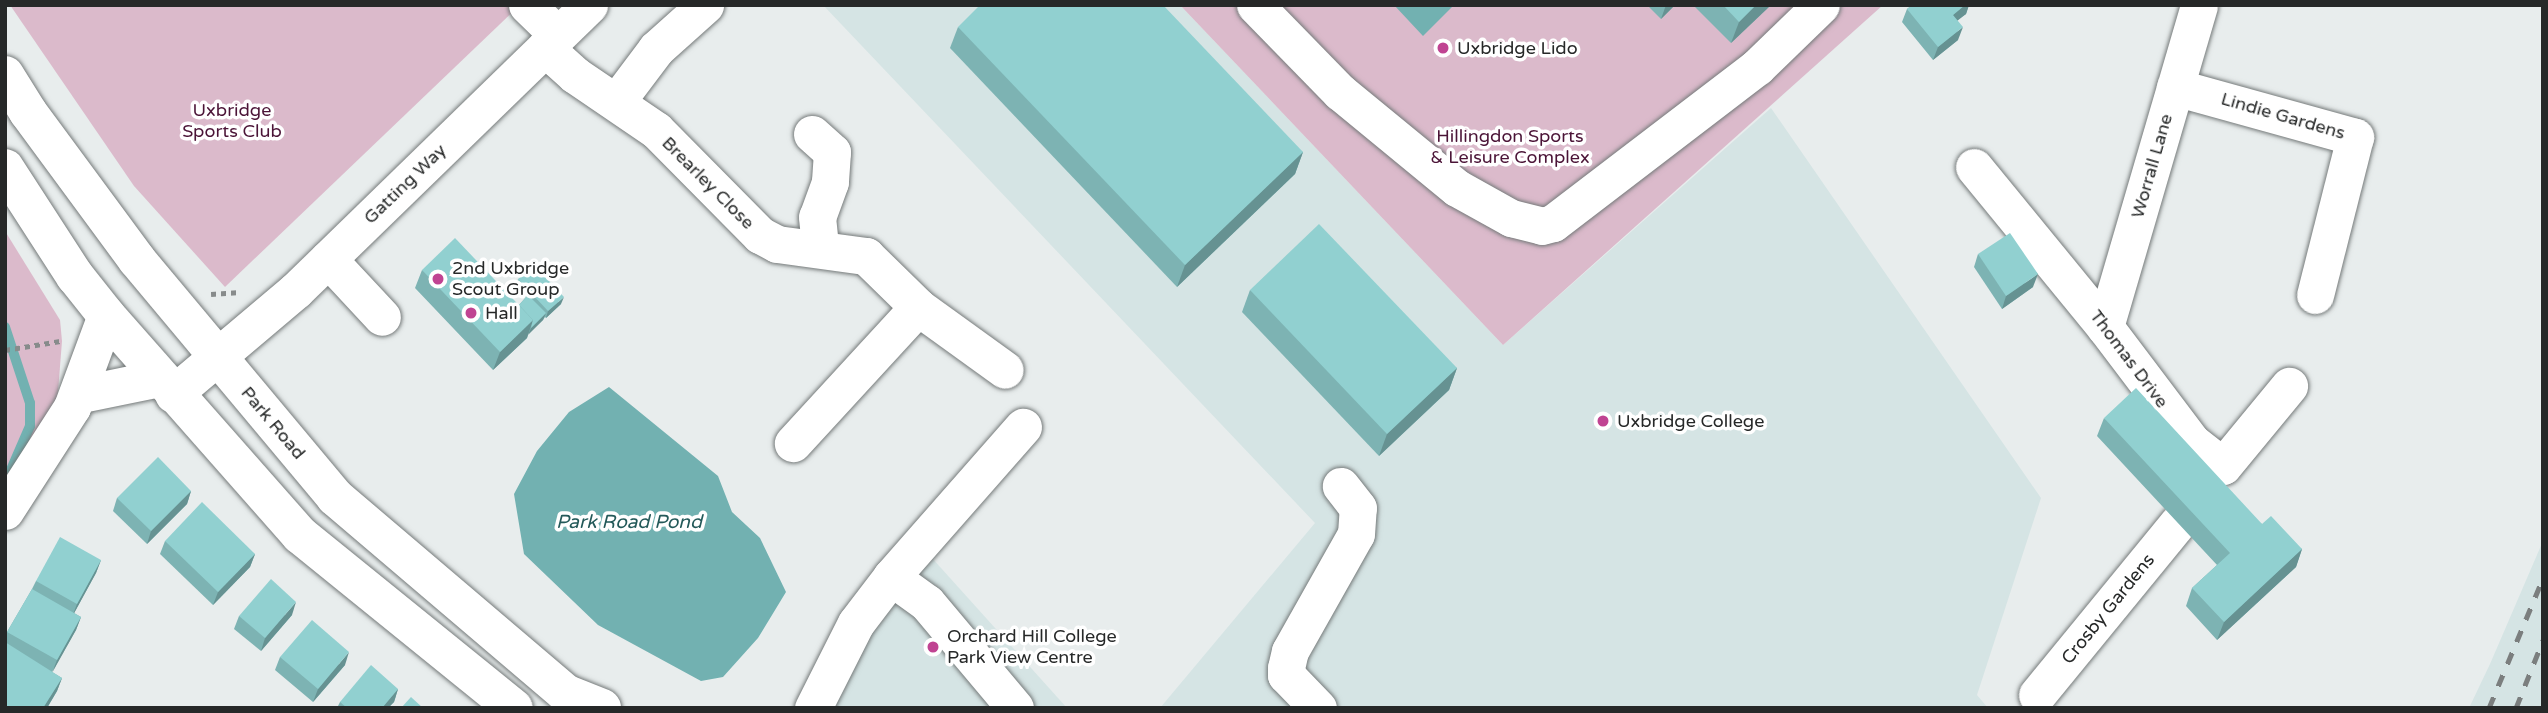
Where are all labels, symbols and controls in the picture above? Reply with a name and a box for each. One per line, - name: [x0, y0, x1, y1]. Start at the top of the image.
- place label: Uxbridge Lido: [1457, 37, 1578, 59]
- marker: Uxbridge Lido: [1435, 40, 1451, 56]
- street label: Lindie Gardens: [2218, 88, 2348, 144]
- park label: Uxbridge Sports Club: [182, 100, 282, 142]
- street label: Worrall Lane: [2127, 111, 2177, 221]
- park label: Hillingdon Sports & Leisure Complex: [1430, 126, 1590, 168]
- street label: Brearley Close: [657, 132, 759, 234]
- street label: Gatting Way: [359, 139, 451, 229]
- place label: 2nd Uxbridge Scout Group: [452, 258, 569, 300]
- marker: 2nd Uxbridge Scout Group: [430, 271, 446, 287]
- place label: Hall: [485, 302, 518, 324]
- marker: Hall: [463, 305, 479, 321]
- street label: Thomas Drive: [2085, 306, 2173, 412]
- street label: Park Road: [236, 382, 310, 464]
- place label: Uxbridge College: [1617, 410, 1764, 432]
- marker: Uxbridge College: [1595, 413, 1611, 429]
- water label: Park Road Pond: [556, 512, 702, 534]
- street label: Crosby Gardens: [2057, 549, 2159, 669]
- place label: Orchard Hill College Park View Centre: [947, 626, 1117, 668]
- marker: Orchard Hill College Park View Centre: [925, 639, 941, 655]

